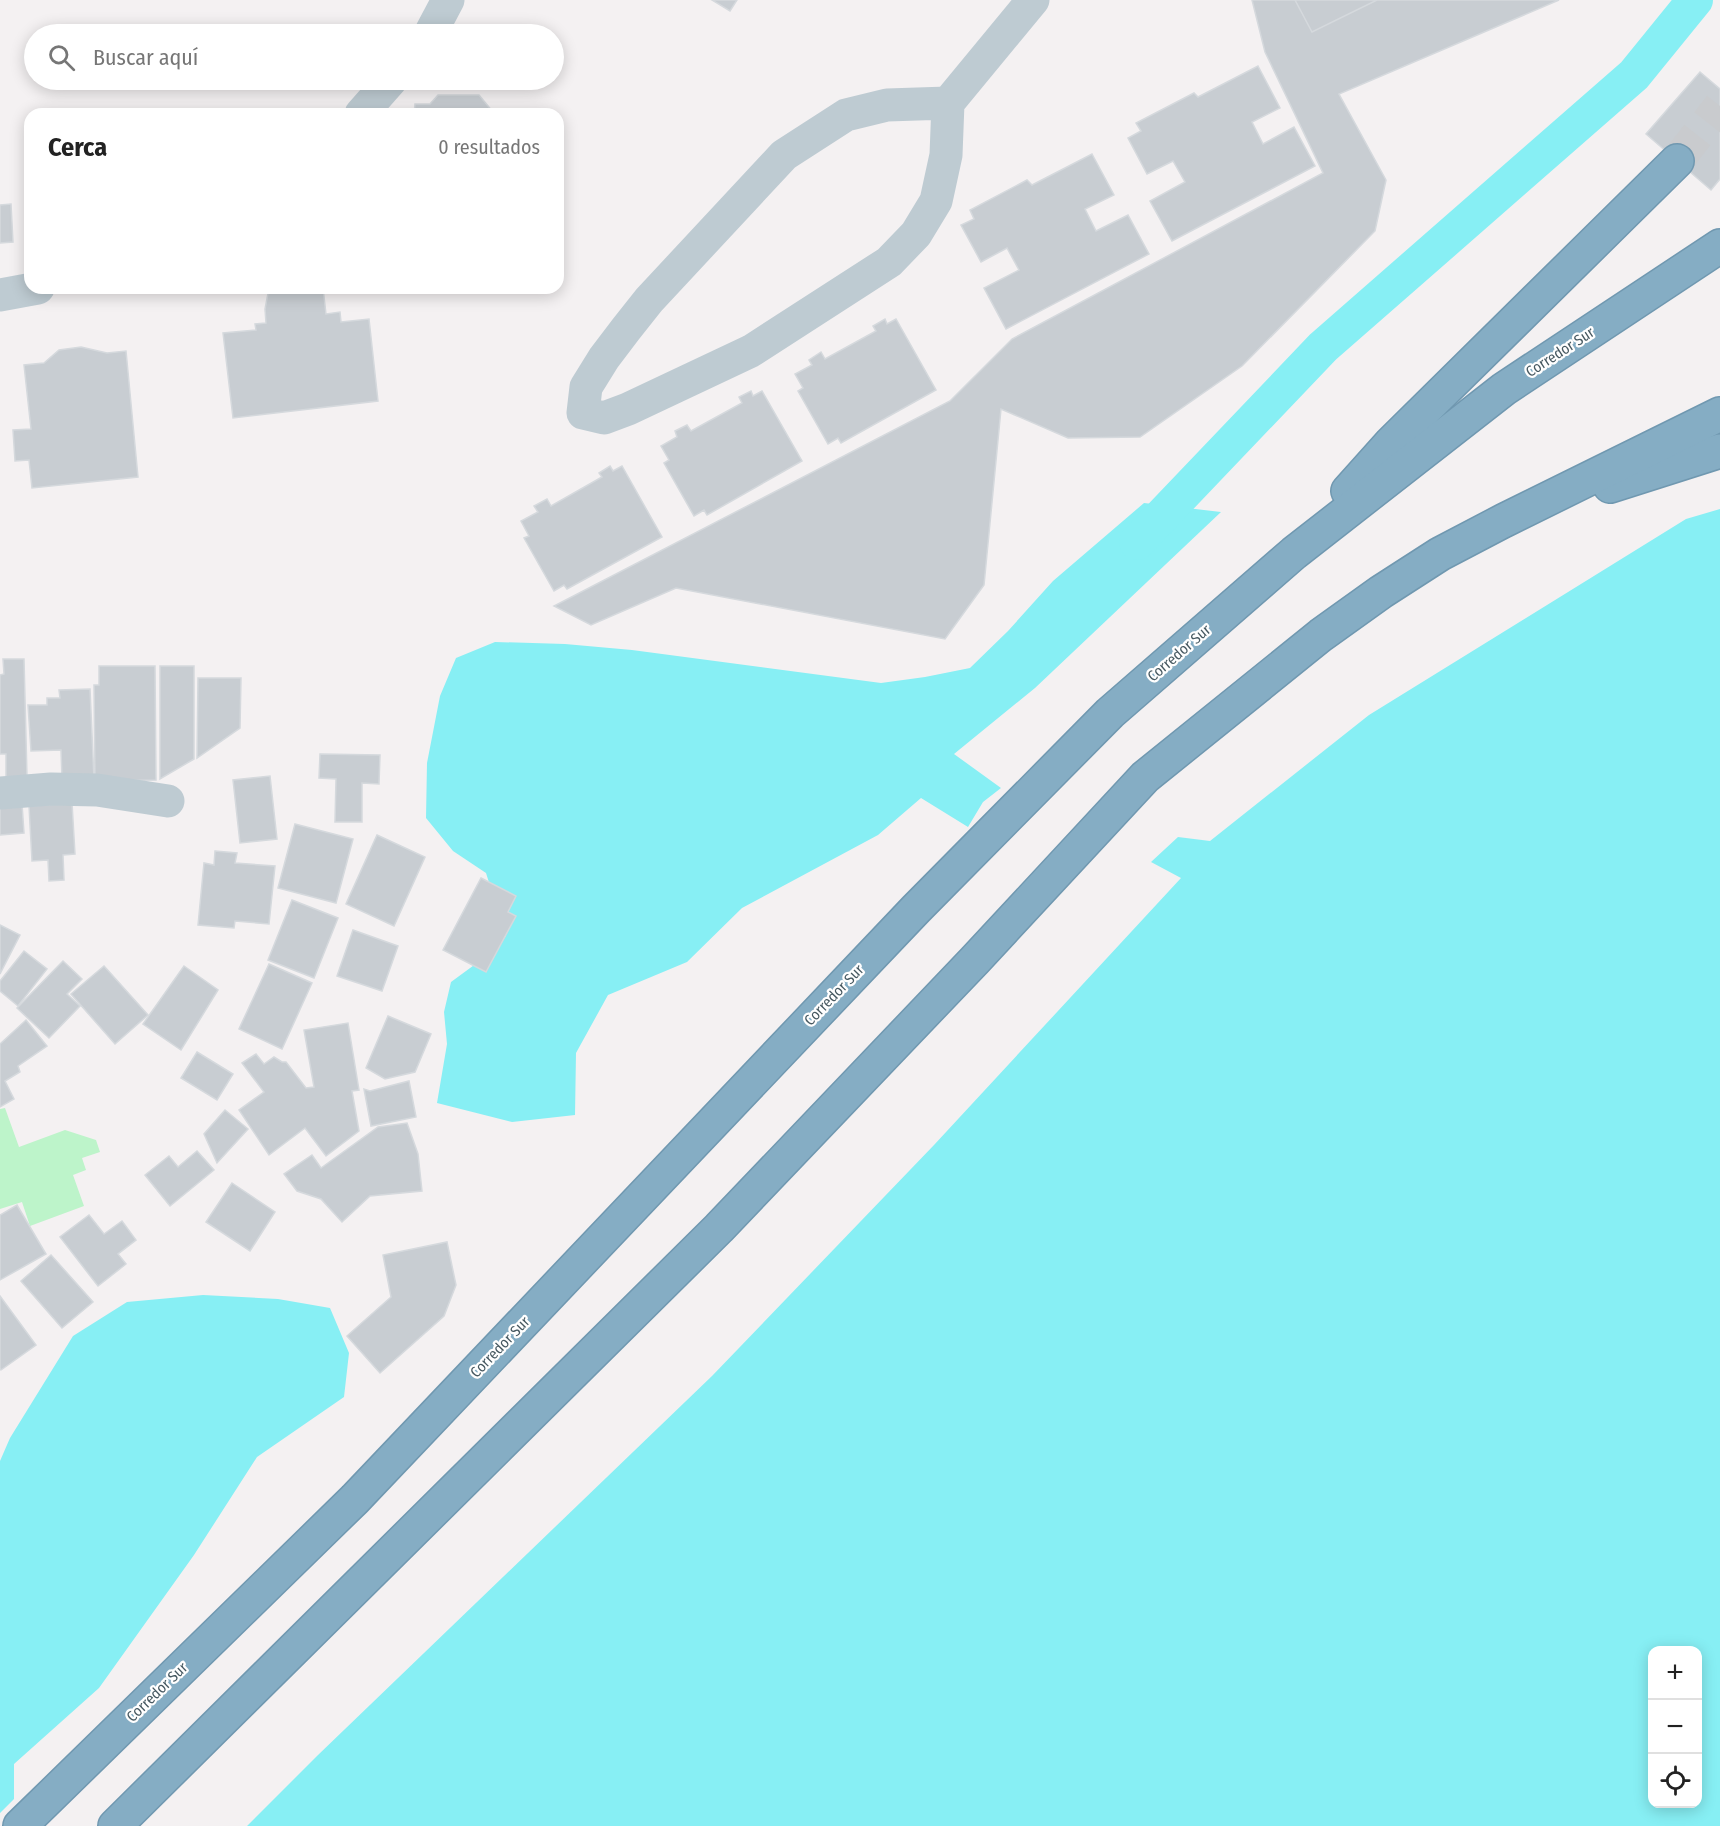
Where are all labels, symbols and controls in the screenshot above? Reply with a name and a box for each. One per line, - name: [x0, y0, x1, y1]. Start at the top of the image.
- search box: [24, 24, 564, 90]
- icon: search: [45, 41, 78, 74]
- text: Buscar aquí: [93, 44, 198, 71]
- text: Cerca: [48, 132, 107, 163]
- text: 0 resultados: [438, 135, 540, 159]
- street label: Corredor Sur: [1522, 323, 1598, 381]
- street label: Corredor Sur: [1144, 620, 1215, 685]
- street label: Corredor Sur: [800, 960, 868, 1029]
- street label: Corredor Sur: [466, 1312, 534, 1381]
- map controls: [1648, 1646, 1702, 1808]
- button: +: [1648, 1646, 1702, 1700]
- street label: Corredor Sur: [123, 1658, 192, 1726]
- button: −: [1648, 1700, 1702, 1754]
- button: locate: [1648, 1754, 1702, 1808]

